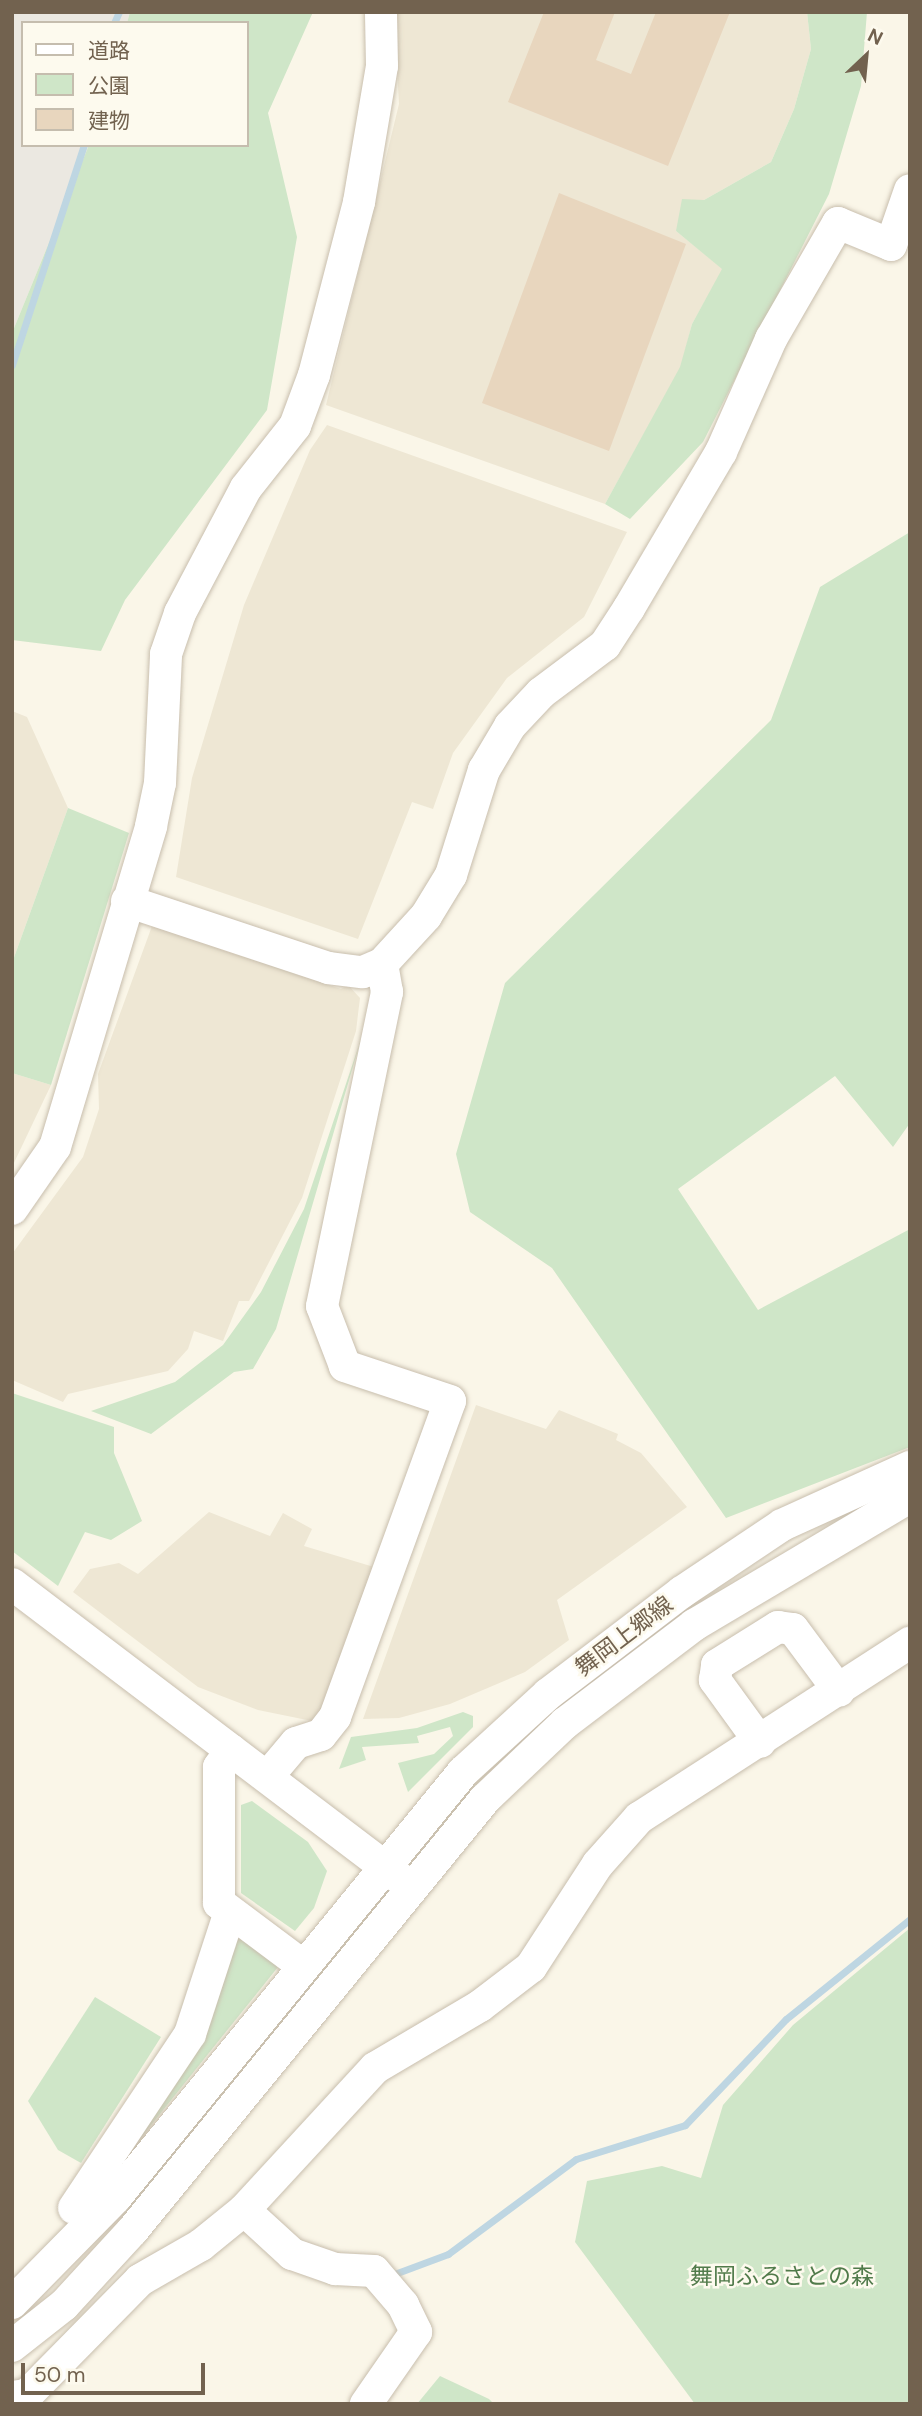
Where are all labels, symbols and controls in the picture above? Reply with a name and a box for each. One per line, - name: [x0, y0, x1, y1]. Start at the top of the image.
- legend: [21, 21, 248, 147]
- north arrow: [831, 21, 901, 91]
- text: N: [864, 22, 887, 51]
- text: 道路: [88, 37, 130, 65]
- text: 公園: [88, 72, 130, 100]
- text: 建物: [88, 107, 130, 135]
- street label: 舞岡上郷線: [570, 1590, 678, 1682]
- park label: 舞岡ふるさとの森: [690, 2262, 874, 2290]
- scale bar: [24, 2350, 208, 2394]
- text: 50 m: [34, 2361, 85, 2389]

